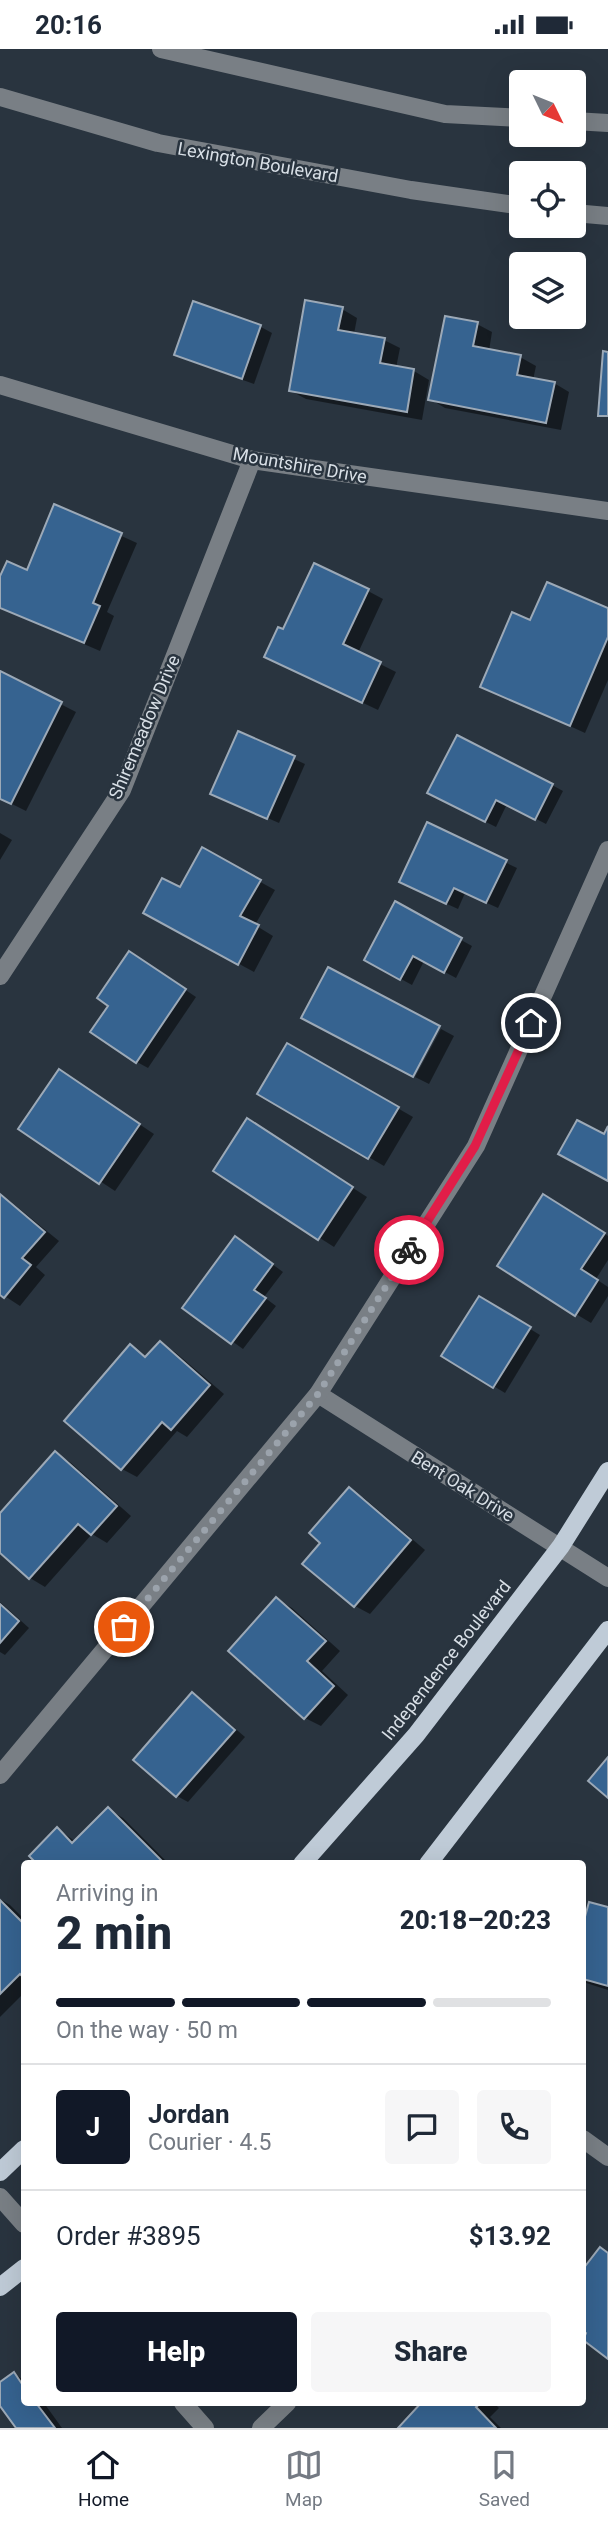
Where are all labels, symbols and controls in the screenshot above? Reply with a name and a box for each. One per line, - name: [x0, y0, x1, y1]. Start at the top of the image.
- text: 20:16: [35, 10, 102, 40]
- north arrow: [509, 70, 586, 147]
- map controls: [509, 70, 586, 329]
- street label: Lexington Boulevard: [176, 138, 340, 186]
- button: locate: [509, 161, 586, 238]
- button: layers: [509, 252, 586, 329]
- street label: Mountshire Drive: [231, 443, 369, 487]
- street label: Shiremeadow Drive: [104, 652, 184, 802]
- pin: [501, 993, 561, 1053]
- icon: home: [512, 1004, 550, 1042]
- courier: [374, 1215, 444, 1285]
- icon: bike: [390, 1231, 428, 1269]
- street label: Bent Oak Drive: [408, 1446, 518, 1526]
- street label: Independence Boulevard: [377, 1576, 515, 1744]
- pin: [94, 1597, 154, 1657]
- icon: bag: [105, 1608, 143, 1646]
- text: Arriving in: [56, 1880, 159, 1907]
- text: 20:18–20:23: [400, 1905, 551, 1935]
- text: 2 min: [56, 1906, 172, 1960]
- text: On the way · 50 m: [56, 2017, 238, 2044]
- button: chat: [385, 2090, 459, 2164]
- button: phone: [477, 2090, 551, 2164]
- text: Jordan: [148, 2099, 230, 2129]
- text: J: [86, 2112, 100, 2142]
- text: Courier · 4.5: [148, 2129, 271, 2156]
- text: Order #3895: [56, 2221, 201, 2251]
- text: $13.92: [469, 2221, 551, 2251]
- button: Help: [56, 2312, 297, 2392]
- button: Share: [311, 2312, 551, 2392]
- tab: Home: [78, 2446, 129, 2511]
- tab: Map: [285, 2446, 323, 2511]
- tab: Saved: [479, 2446, 530, 2511]

